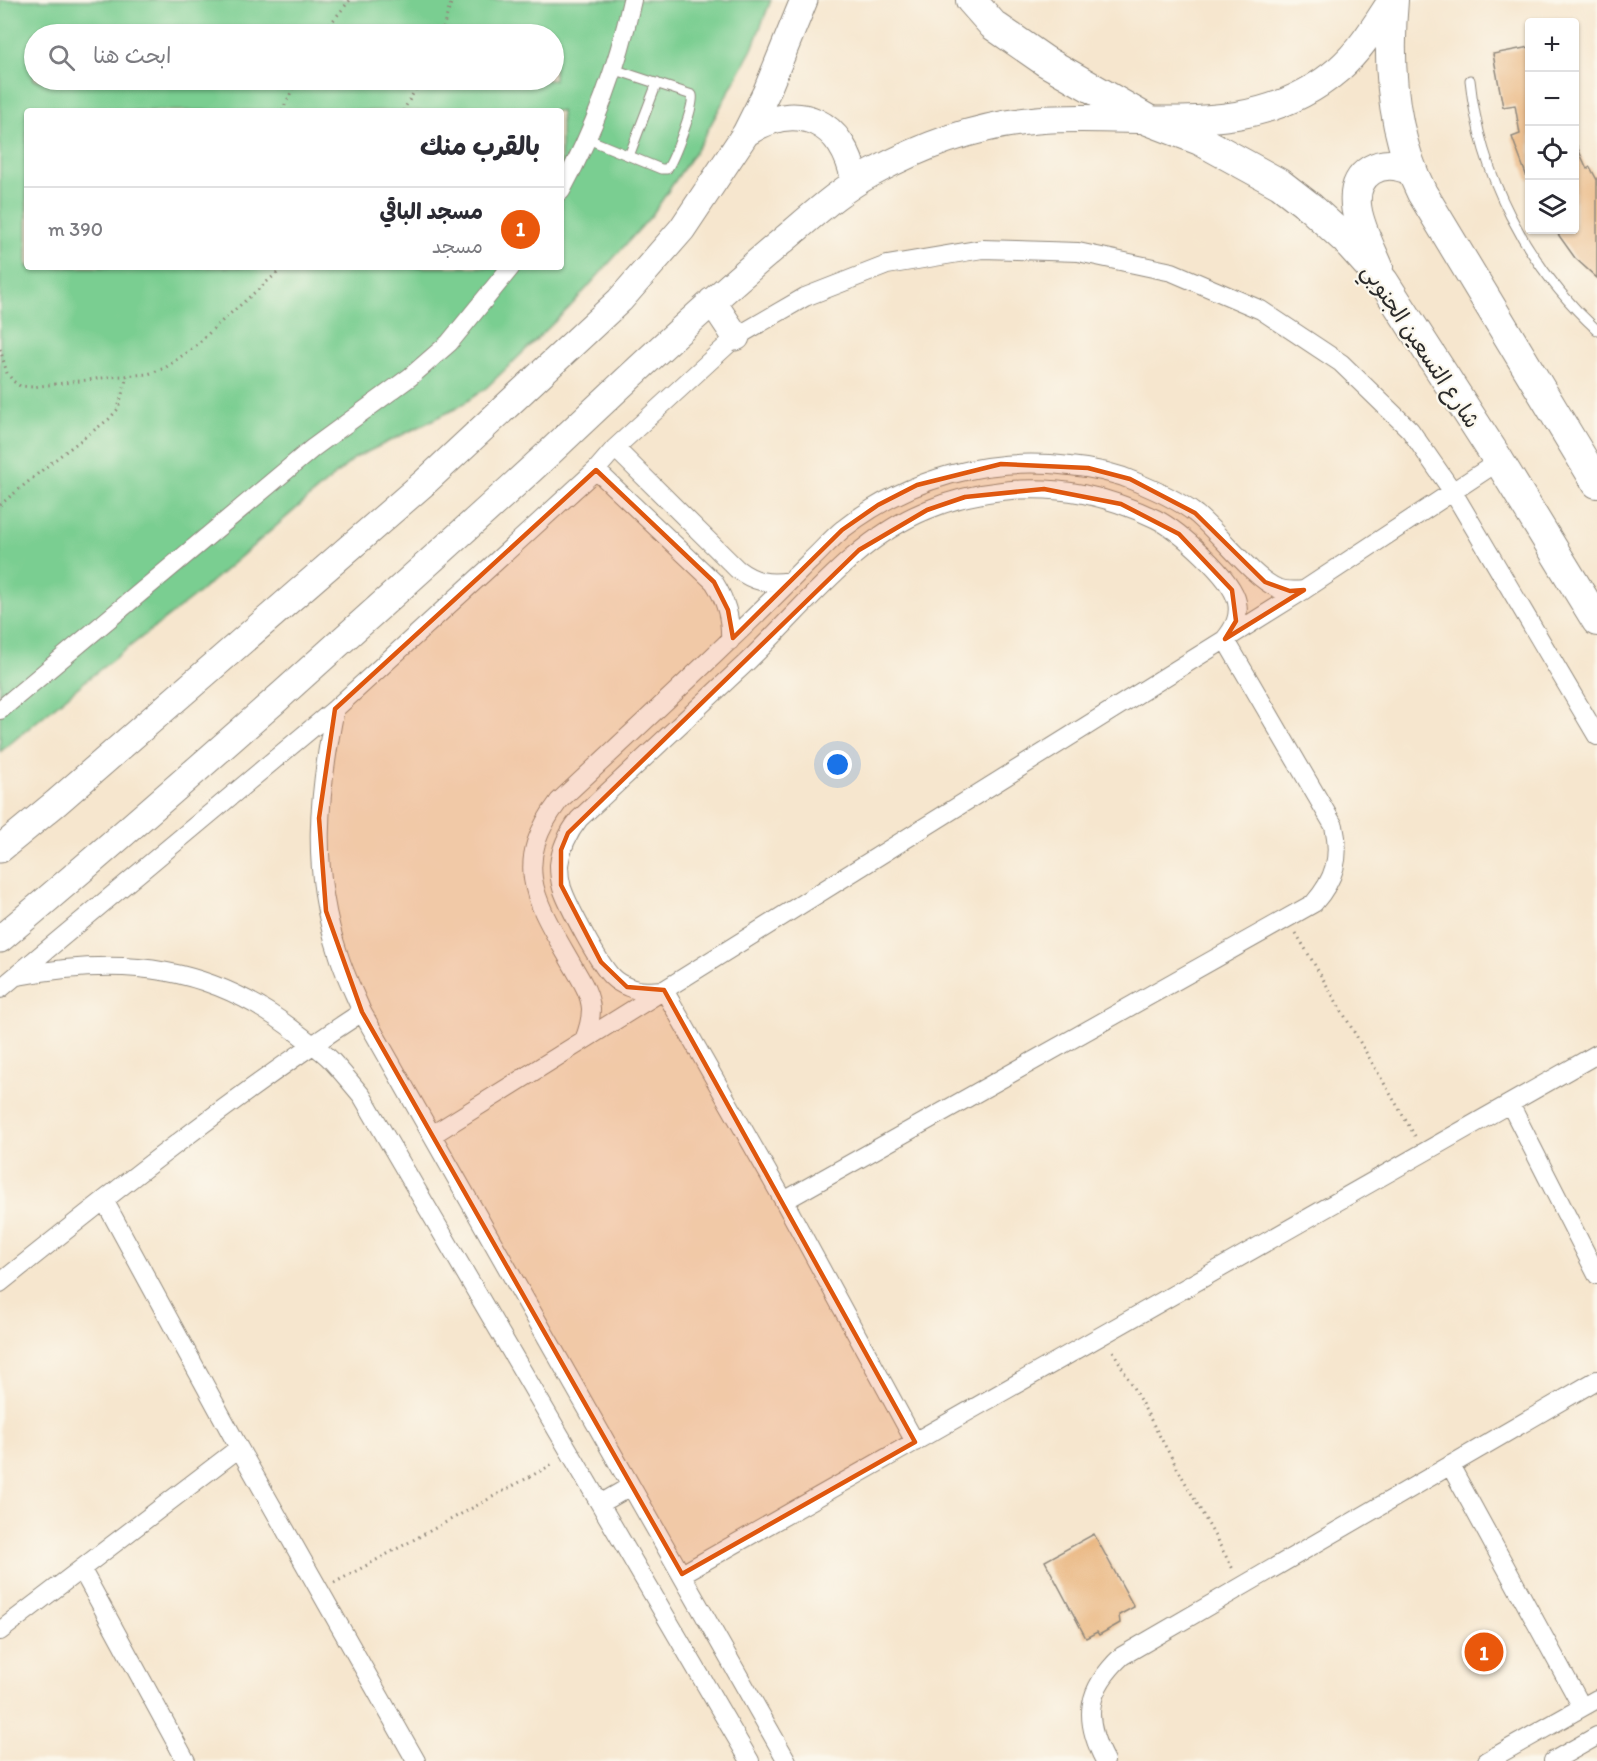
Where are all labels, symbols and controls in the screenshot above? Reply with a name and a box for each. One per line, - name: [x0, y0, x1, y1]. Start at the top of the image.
- map controls: [1525, 18, 1579, 234]
- button: +: [1525, 18, 1579, 72]
- search box: [24, 24, 564, 90]
- icon: search: [45, 41, 78, 74]
- text: ابحث هنا: [93, 42, 172, 69]
- button: −: [1525, 72, 1579, 126]
- button: locate: [1525, 126, 1579, 180]
- text: بالقرب منك: [420, 130, 540, 162]
- button: layers: [1525, 180, 1579, 234]
- text: مسجد الباقي: [380, 198, 483, 225]
- text: 390 m: [48, 217, 103, 241]
- text: 1: [516, 217, 525, 241]
- text: مسجد: [432, 234, 483, 258]
- street label: شارع التسعين الجنوبي: [1351, 259, 1486, 437]
- your location: [823, 750, 852, 779]
- pin: 1: [1464, 1630, 1504, 1674]

